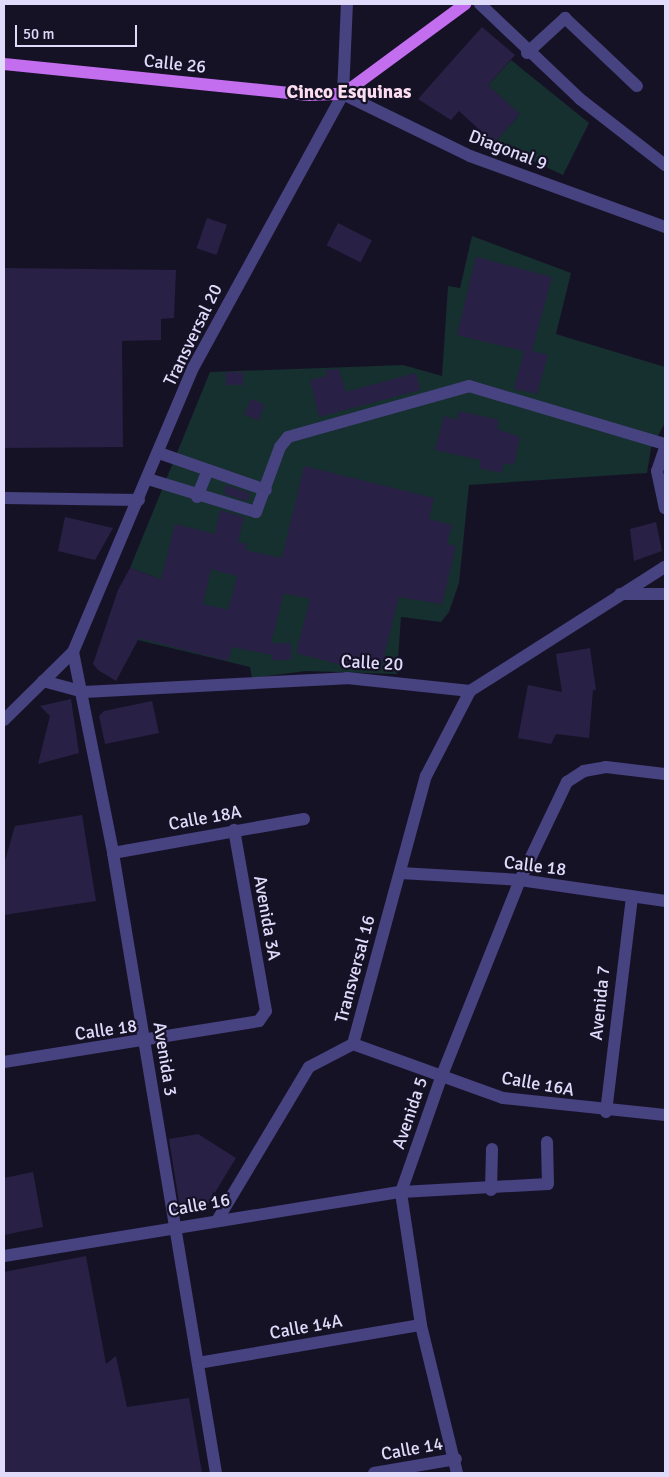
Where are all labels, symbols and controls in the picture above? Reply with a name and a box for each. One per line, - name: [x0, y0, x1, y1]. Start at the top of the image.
- scale bar: [18, 15, 140, 47]
- text: 50 m: [23, 25, 54, 43]
- street label: Calle 26: [143, 50, 207, 78]
- district label: Cinco Esquinas: [287, 82, 411, 104]
- street label: Diagonal 9: [466, 125, 550, 175]
- street label: Transversal 20: [159, 281, 227, 389]
- street label: Calle 20: [340, 651, 404, 675]
- street label: Calle 18A: [167, 801, 243, 835]
- street label: Calle 18: [503, 851, 567, 881]
- street label: Avenida 3A: [249, 874, 285, 962]
- street label: Transversal 16: [330, 913, 380, 1025]
- street label: Avenida 7: [585, 965, 615, 1041]
- street label: Calle 18: [74, 1015, 138, 1045]
- street label: Avenida 3: [148, 1020, 182, 1098]
- street label: Calle 16A: [500, 1067, 576, 1101]
- street label: Avenida 5: [388, 1074, 432, 1152]
- street label: Calle 16: [166, 1189, 232, 1221]
- street label: Calle 14A: [268, 1310, 344, 1344]
- street label: Calle 14: [379, 1433, 445, 1465]

